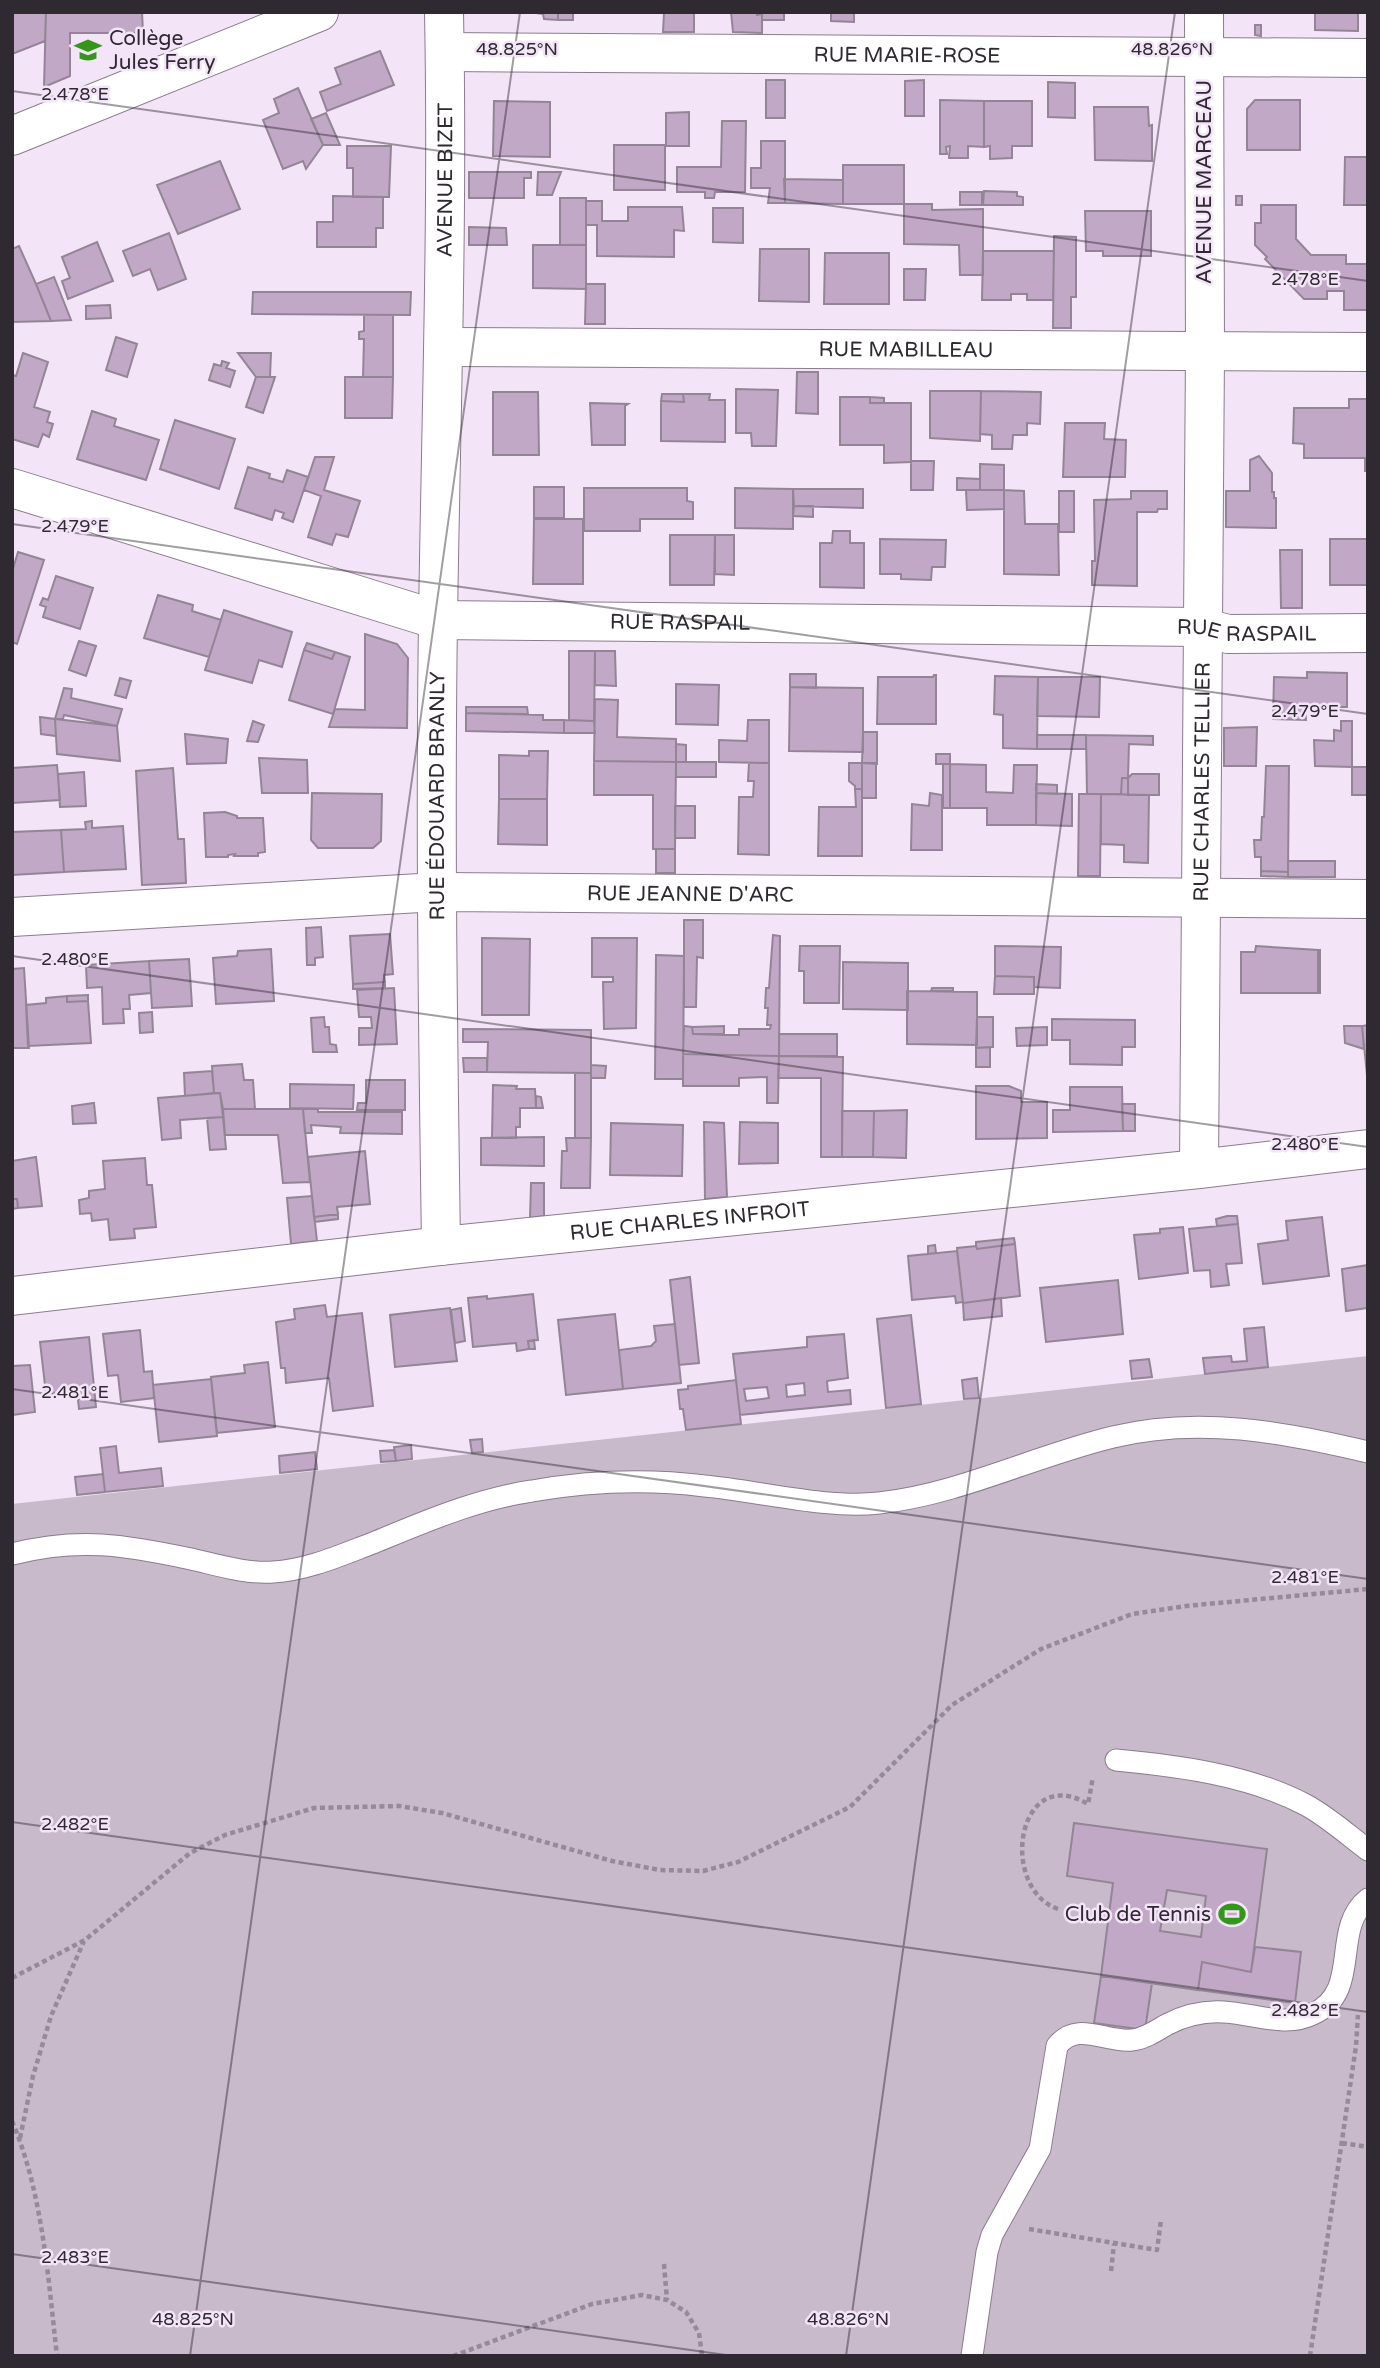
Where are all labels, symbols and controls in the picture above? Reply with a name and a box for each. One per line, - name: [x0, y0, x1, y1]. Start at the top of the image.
- place label: Collège Jules Ferry: [109, 26, 215, 75]
- school or university icon: Collège Jules Ferry: [73, 35, 103, 65]
- text: 48.825°N: [476, 38, 558, 60]
- text: 48.826°N: [1131, 38, 1213, 60]
- street label: RUE MARIE-ROSE: [813, 42, 1001, 69]
- street label: AVENUE MARCEAU: [1192, 80, 1217, 284]
- text: 2.478°E: [41, 83, 109, 105]
- street label: AVENUE BIZET: [432, 103, 458, 258]
- text: 2.478°E: [1271, 268, 1339, 290]
- street label: RUE MABILLEAU: [818, 337, 994, 363]
- text: 2.479°E: [41, 515, 109, 537]
- street label: RUE RASPAIL: [610, 610, 750, 636]
- street label: RUE RASPAIL: [1177, 615, 1316, 647]
- street label: RUE CHARLES TELLIER: [1189, 662, 1216, 902]
- street label: RUE ÉDOUARD BRANLY: [425, 671, 450, 921]
- text: 2.479°E: [1271, 700, 1339, 722]
- street label: RUE JEANNE D'ARC: [587, 881, 794, 908]
- text: 2.480°E: [41, 948, 109, 970]
- text: 2.480°E: [1271, 1133, 1339, 1155]
- street label: RUE CHARLES INFROIT: [569, 1197, 811, 1246]
- text: 2.481°E: [41, 1381, 109, 1403]
- text: 2.481°E: [1271, 1566, 1339, 1588]
- text: 2.482°E: [41, 1813, 109, 1835]
- sports icon: Club de Tennis: [1217, 1899, 1247, 1929]
- place label: Club de Tennis: [1065, 1902, 1211, 1927]
- text: 2.482°E: [1271, 1999, 1339, 2021]
- text: 2.483°E: [41, 2246, 109, 2268]
- text: 48.825°N: [152, 2308, 234, 2330]
- text: 48.826°N: [807, 2308, 889, 2330]

